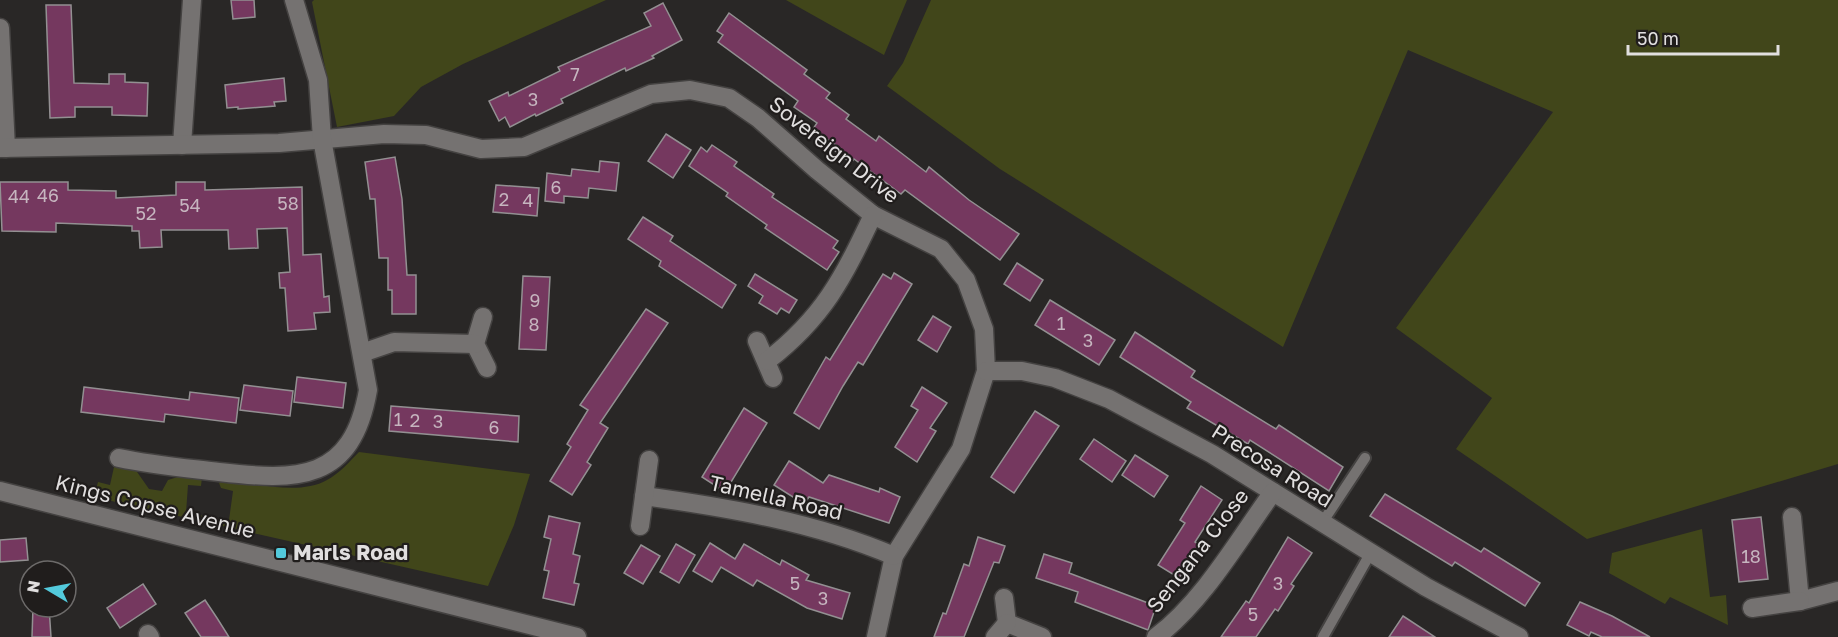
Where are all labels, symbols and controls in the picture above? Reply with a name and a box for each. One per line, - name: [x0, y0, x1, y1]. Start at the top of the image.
- scale bar: [1628, 18, 1778, 56]
- text: 50 m: [1637, 27, 1679, 49]
- house number: 7: [570, 63, 580, 85]
- house number: 3: [528, 88, 538, 110]
- street label: Sovereign Drive: [764, 90, 905, 208]
- house number: 6: [551, 176, 561, 198]
- house number: 46: [37, 184, 59, 206]
- house number: 44: [8, 185, 30, 207]
- house number: 2: [499, 188, 509, 210]
- house number: 4: [523, 189, 534, 211]
- house number: 58: [277, 192, 299, 214]
- house number: 54: [179, 194, 201, 216]
- house number: 52: [136, 202, 156, 224]
- house number: 9: [530, 289, 540, 311]
- house number: 1: [1057, 312, 1066, 334]
- house number: 8: [529, 313, 539, 335]
- house number: 3: [1083, 329, 1093, 351]
- house number: 1: [394, 408, 403, 430]
- house number: 2: [410, 409, 420, 431]
- house number: 3: [433, 410, 443, 432]
- house number: 6: [489, 416, 499, 438]
- street label: Precosa Road: [1207, 418, 1338, 513]
- street label: Kings Copse Avenue: [53, 469, 258, 543]
- street label: Tamella Road: [707, 469, 845, 525]
- street label: Sengana Close: [1141, 483, 1254, 618]
- place label: Marls Road: [293, 539, 408, 565]
- house number: 18: [1741, 545, 1761, 567]
- marker: Marls Road: [274, 546, 288, 560]
- north arrow: [18, 559, 78, 619]
- house number: 5: [790, 572, 800, 594]
- house number: 3: [1273, 572, 1283, 594]
- text: N: [22, 579, 44, 594]
- house number: 3: [818, 587, 828, 609]
- house number: 5: [1248, 603, 1258, 625]

